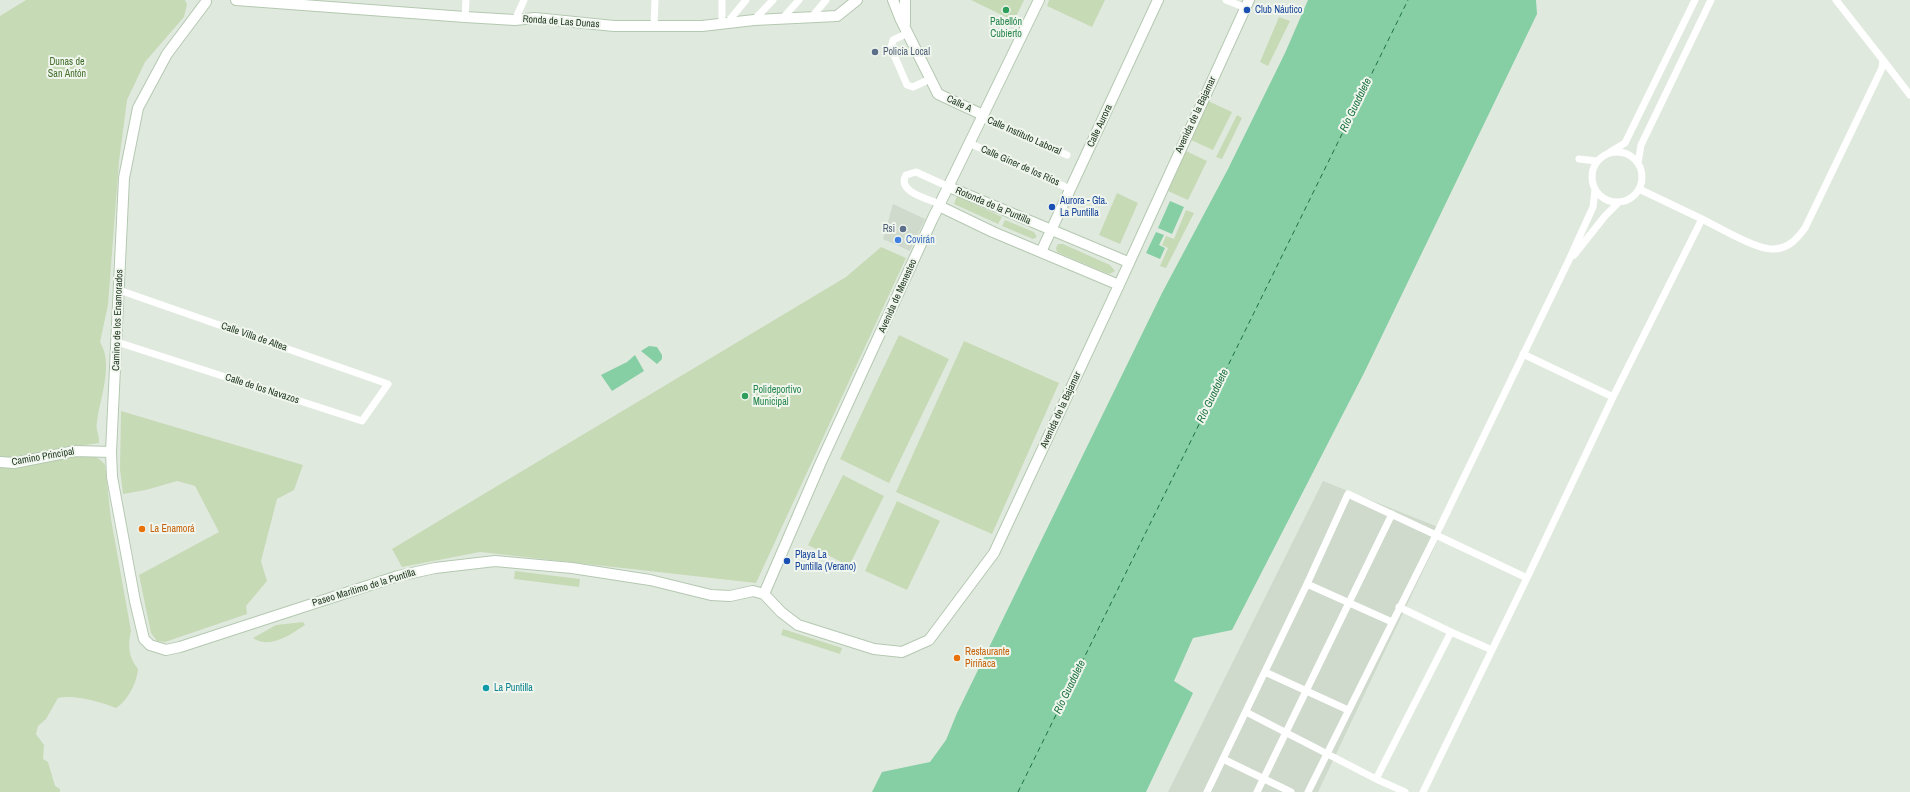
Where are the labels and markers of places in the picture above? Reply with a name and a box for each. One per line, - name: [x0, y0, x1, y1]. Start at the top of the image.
- place label: Club Náutico: [1255, 4, 1302, 16]
- marker: Pabellón Cubierto: [1001, 5, 1011, 15]
- marker: Club Náutico: [1242, 5, 1252, 15]
- place label: Pabellón Cubierto: [990, 16, 1022, 40]
- place label: Policía Local: [883, 46, 930, 58]
- marker: Policía Local: [870, 47, 880, 57]
- place label: Aurora - Gta. La Puntilla: [1060, 195, 1107, 218]
- marker: Aurora - Gta. La Puntilla: [1047, 202, 1057, 212]
- place label: Rsi: [883, 223, 895, 235]
- marker: Rsi: [898, 224, 908, 234]
- place label: Covirán: [906, 234, 935, 246]
- marker: Covirán: [893, 235, 903, 245]
- place label: Polideportivo Municipal: [753, 384, 801, 408]
- marker: Polideportivo Municipal: [740, 391, 750, 401]
- place label: La Enamorá: [150, 523, 195, 535]
- marker: La Enamorá: [137, 524, 147, 534]
- place label: Playa La Puntilla (Verano): [795, 549, 856, 572]
- marker: Playa La Puntilla (Verano): [782, 556, 792, 566]
- place label: Restaurante Piriñaca: [965, 646, 1010, 670]
- marker: Restaurante Piriñaca: [952, 653, 962, 663]
- place label: La Puntilla: [494, 682, 533, 694]
- marker: La Puntilla: [481, 683, 491, 693]

